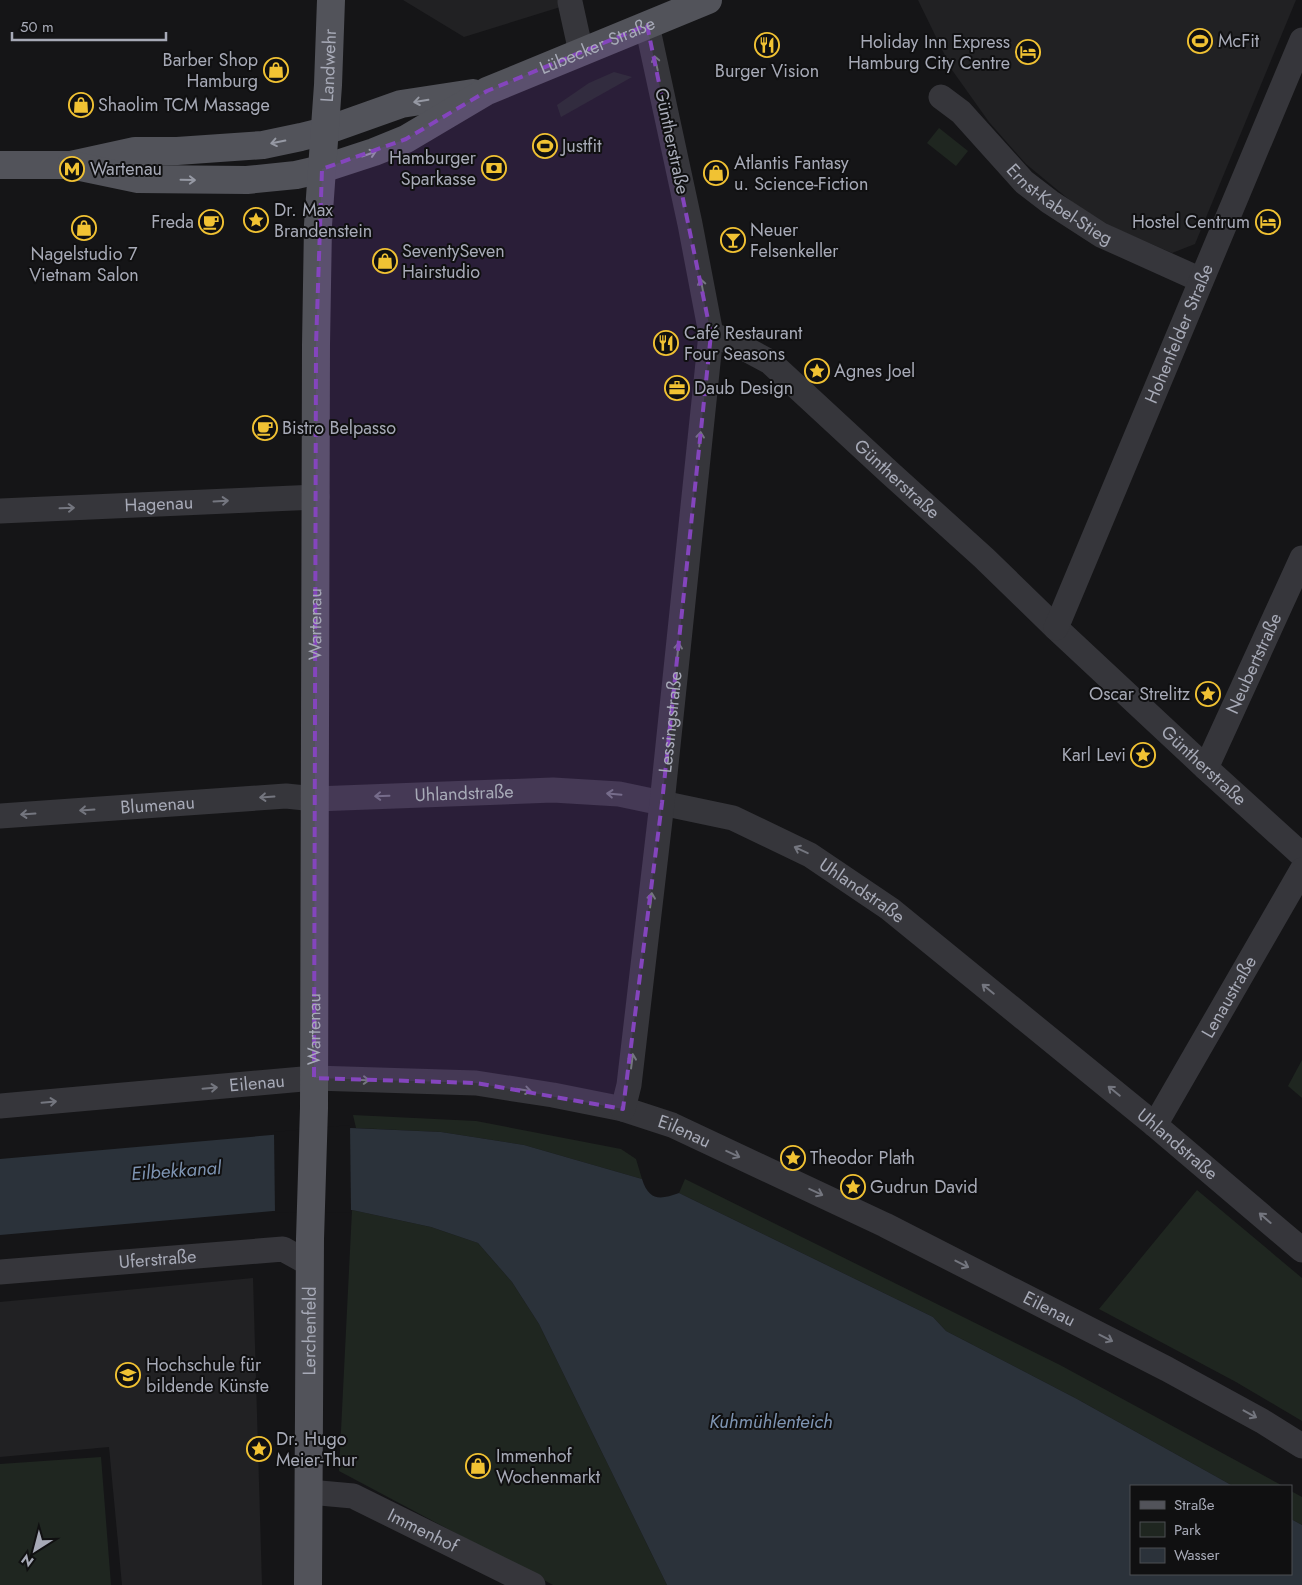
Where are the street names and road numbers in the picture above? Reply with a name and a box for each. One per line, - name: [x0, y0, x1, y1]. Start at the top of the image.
- street label: Lübecker Straße: [536, 10, 659, 81]
- street label: Landwehr: [314, 28, 343, 103]
- street label: Güntherstraße: [648, 86, 696, 196]
- street label: Ernst-Kabel-Stieg: [1000, 158, 1116, 251]
- street label: Hohenfelder Straße: [1138, 260, 1220, 408]
- street label: Güntherstraße: [848, 433, 946, 525]
- street label: Hagenau: [124, 489, 194, 518]
- street label: Wartenau: [302, 588, 328, 660]
- street label: Neubertstraße: [1219, 609, 1288, 718]
- street label: Lessingstraße: [652, 670, 689, 774]
- street label: Güntherstraße: [1155, 719, 1252, 812]
- street label: Uhlandstraße: [414, 778, 514, 808]
- street label: Blumenau: [120, 789, 196, 821]
- street label: Uhlandstraße: [814, 852, 911, 929]
- street label: Lenaustraße: [1195, 951, 1263, 1043]
- street label: Wartenau: [301, 993, 327, 1065]
- street label: Eilenau: [228, 1068, 286, 1099]
- street label: Uhlandstraße: [1131, 1102, 1224, 1186]
- street label: Eilenau: [655, 1108, 715, 1154]
- street label: Uferstraße: [118, 1243, 197, 1275]
- street label: Eilenau: [1019, 1285, 1080, 1333]
- street label: Lerchenfeld: [296, 1286, 323, 1376]
- street label: Immenhof: [383, 1502, 463, 1559]

